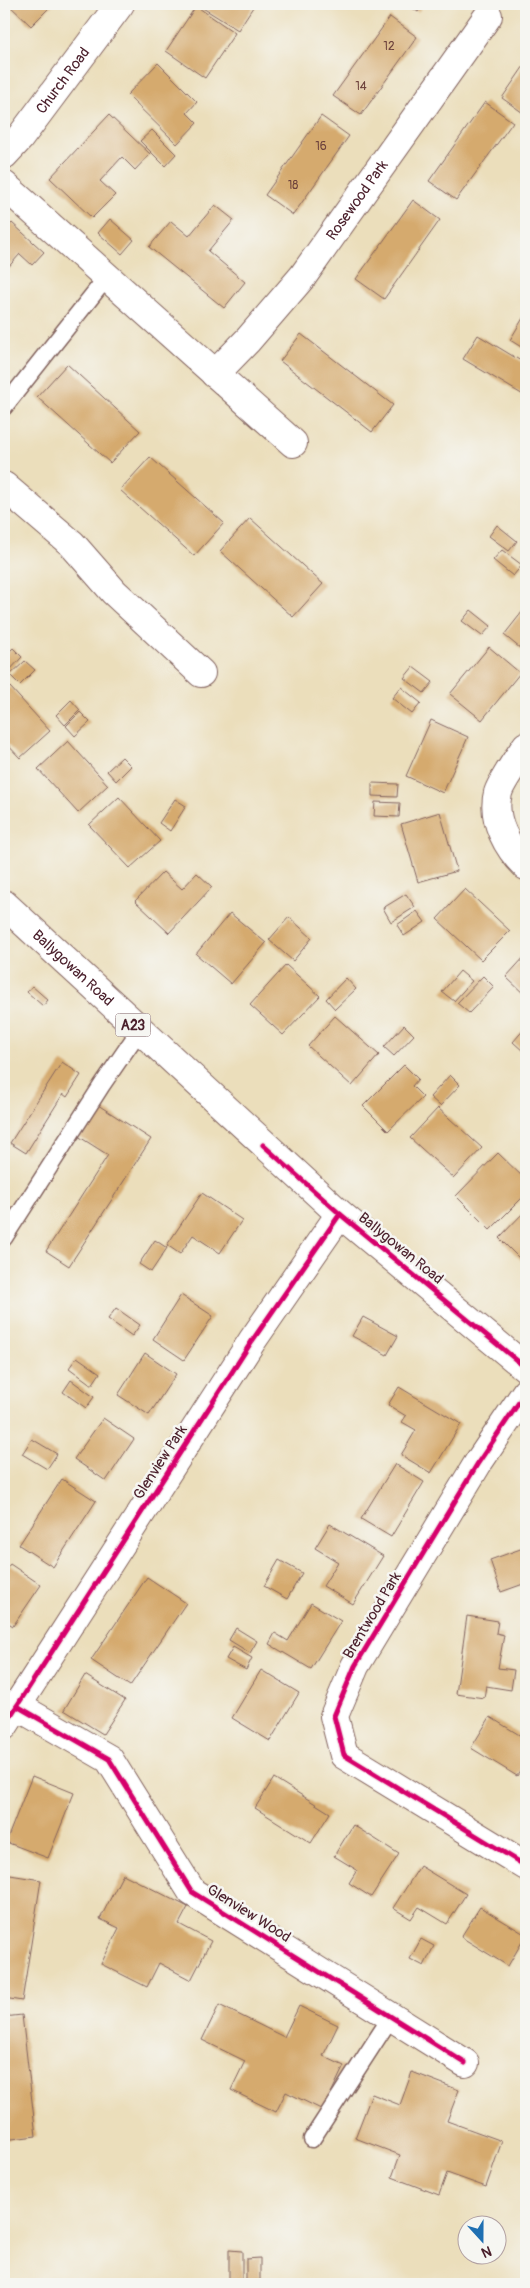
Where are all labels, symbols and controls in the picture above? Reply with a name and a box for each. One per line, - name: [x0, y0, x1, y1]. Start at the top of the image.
- house number: 12: [383, 39, 395, 54]
- street label: Church Road: [32, 44, 94, 118]
- house number: 14: [355, 79, 367, 94]
- house number: 16: [315, 139, 327, 154]
- street label: Rosewood Park: [322, 156, 393, 244]
- house number: 18: [288, 178, 298, 193]
- street label: Ballygowan Road: [28, 926, 117, 1010]
- road number: A23: [116, 1014, 150, 1036]
- street label: Ballygowan Road: [354, 1208, 447, 1288]
- street label: Glenview Park: [129, 1421, 192, 1503]
- street label: Brentwood Park: [339, 1568, 406, 1662]
- street label: Glenview Wood: [203, 1880, 294, 1947]
- north arrow: [458, 2216, 508, 2266]
- text: N: [479, 2242, 494, 2261]

